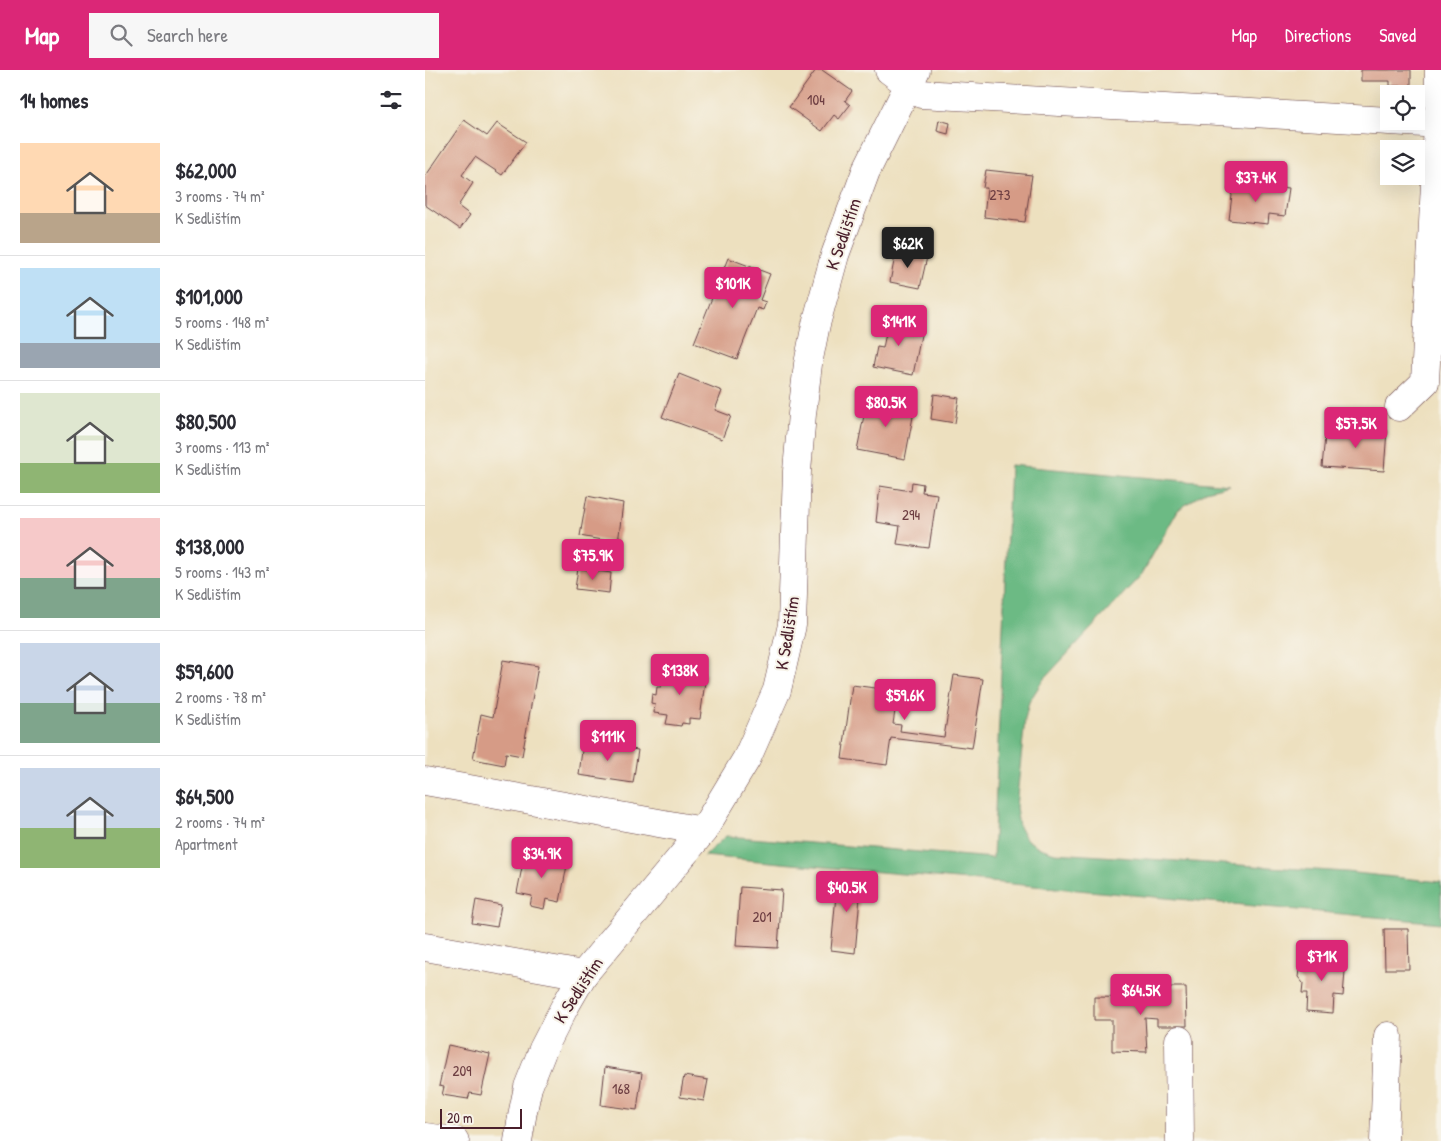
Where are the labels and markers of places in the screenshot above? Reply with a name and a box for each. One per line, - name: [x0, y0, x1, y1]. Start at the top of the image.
- pin: $37.4K: [1215, 160, 1297, 203]
- pin: $62K: [878, 226, 938, 269]
- pin: $101K: [698, 266, 768, 309]
- pin: $141K: [864, 304, 934, 347]
- pin: $80.5K: [845, 386, 927, 428]
- pin: $57.5K: [1315, 406, 1397, 449]
- pin: $75.9K: [552, 538, 634, 581]
- pin: $138K: [645, 654, 715, 696]
- pin: $59.6K: [864, 678, 946, 721]
- pin: $111K: [573, 720, 643, 762]
- pin: $34.9K: [501, 836, 583, 879]
- pin: $40.5K: [806, 870, 888, 913]
- pin: $71K: [1292, 940, 1352, 982]
- pin: $64.5K: [1100, 974, 1182, 1016]

